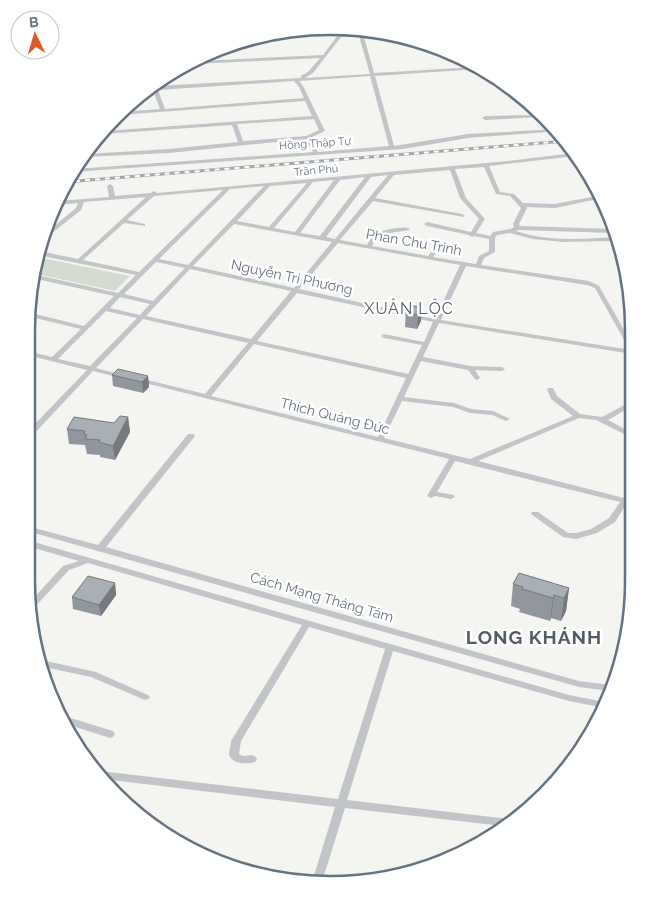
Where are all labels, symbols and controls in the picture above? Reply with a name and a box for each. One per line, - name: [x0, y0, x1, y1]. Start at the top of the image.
- north arrow: [10, 10, 60, 60]
- text: B: [28, 14, 40, 30]
- street label: Hồng Thập Tự: [279, 134, 352, 152]
- street label: Trần Phú: [293, 162, 339, 179]
- street label: Phan Chu Trinh: [365, 226, 463, 258]
- street label: Nguyễn Tri Phương: [230, 256, 354, 298]
- district label: XUÂN LỘC: [364, 298, 454, 318]
- street label: Thích Quảng Đức: [279, 395, 392, 437]
- street label: Cách Mạng Tháng Tám: [248, 569, 396, 625]
- district label: LONG KHÁNH: [466, 626, 602, 648]

